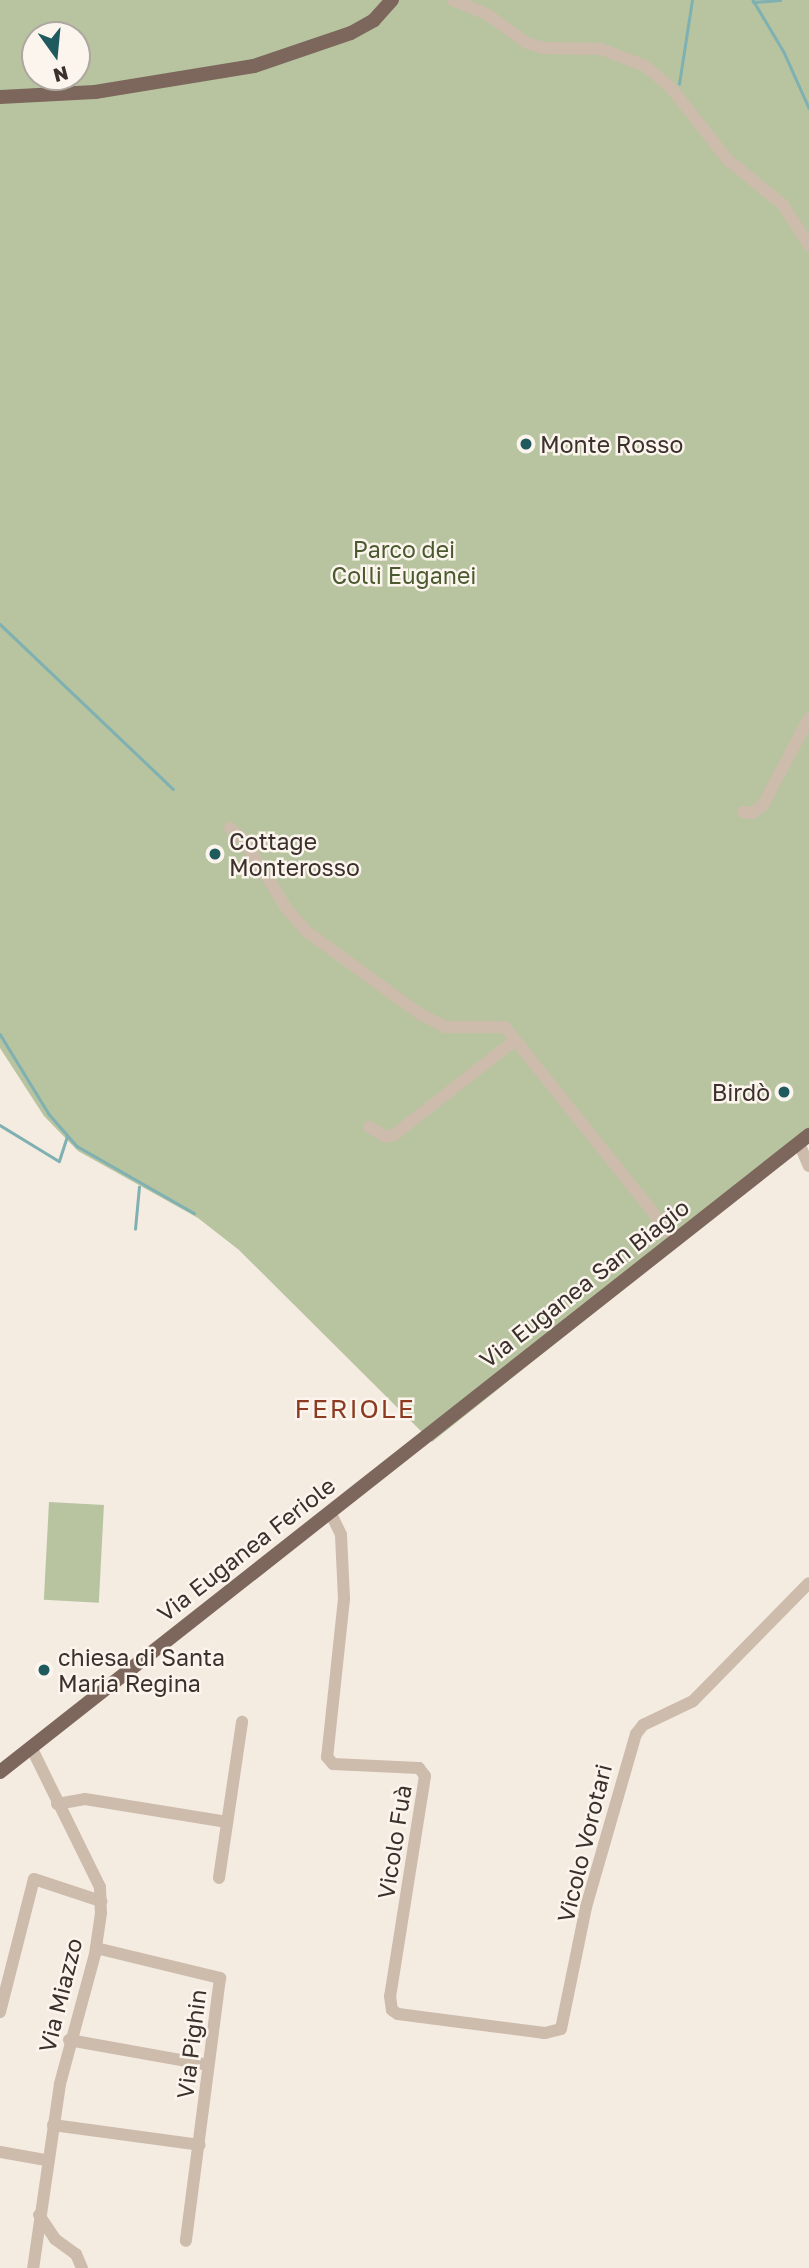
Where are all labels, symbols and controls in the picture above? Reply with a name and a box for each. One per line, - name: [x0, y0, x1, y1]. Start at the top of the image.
- north arrow: [21, 21, 91, 91]
- text: N: [51, 62, 71, 88]
- place label: Monte Rosso: [540, 430, 683, 458]
- marker: Monte Rosso: [518, 436, 534, 452]
- park label: Parco dei Colli Euganei: [332, 535, 476, 589]
- place label: Cottage Monterosso: [229, 827, 360, 881]
- marker: Cottage Monterosso: [207, 846, 223, 862]
- place label: Birdò: [712, 1078, 770, 1106]
- marker: Birdò: [776, 1084, 792, 1100]
- street label: Via Euganea San Biagio: [474, 1193, 694, 1373]
- district label: FERIOLE: [295, 1393, 415, 1425]
- street label: Via Euganea Feriole: [152, 1471, 340, 1627]
- place label: chiesa di Santa Maria Regina: [58, 1643, 225, 1697]
- marker: chiesa di Santa Maria Regina: [36, 1662, 52, 1678]
- street label: Vicolo Vorotari: [551, 1761, 617, 1925]
- street label: Vicolo Fuà: [371, 1783, 417, 1901]
- street label: Via Miazzo: [32, 1935, 88, 2055]
- street label: Via Pighin: [171, 1988, 211, 2100]

